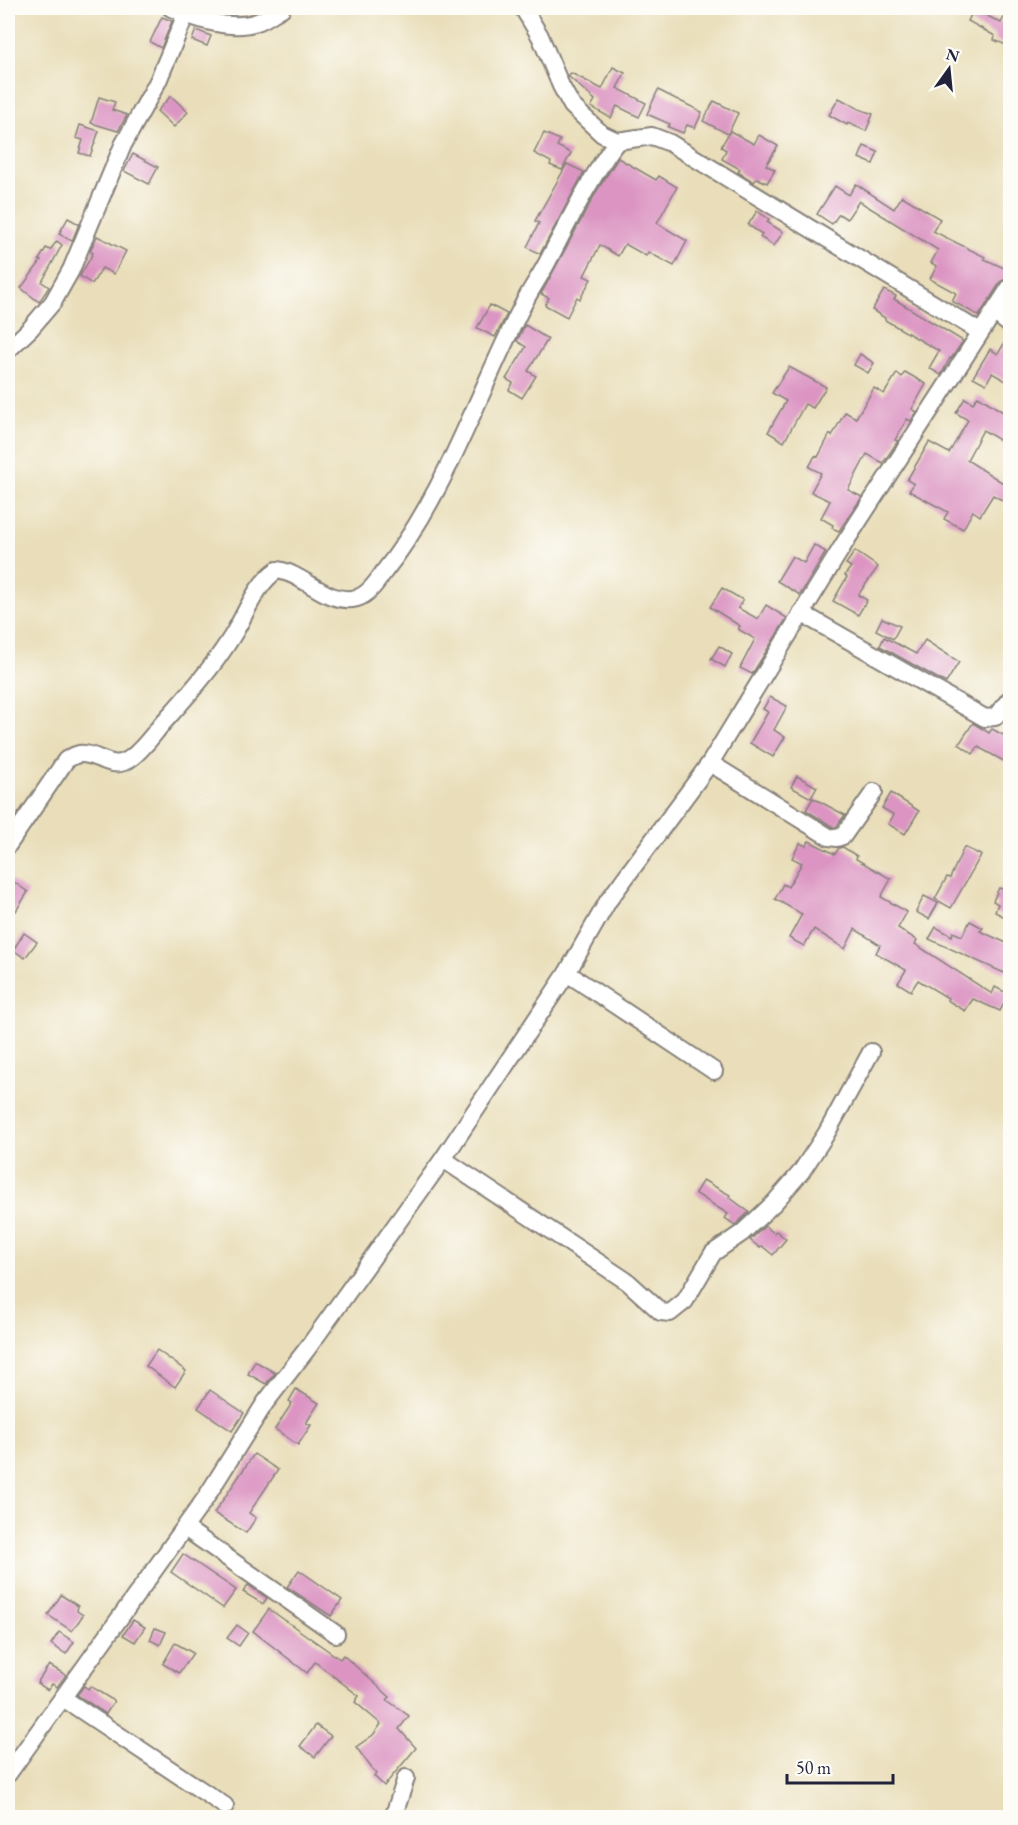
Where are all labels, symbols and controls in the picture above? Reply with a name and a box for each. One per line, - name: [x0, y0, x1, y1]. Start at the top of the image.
- north arrow: [919, 39, 979, 99]
- text: N: [944, 43, 962, 67]
- scale bar: [787, 1747, 894, 1785]
- text: 50 m: [796, 1756, 831, 1779]

